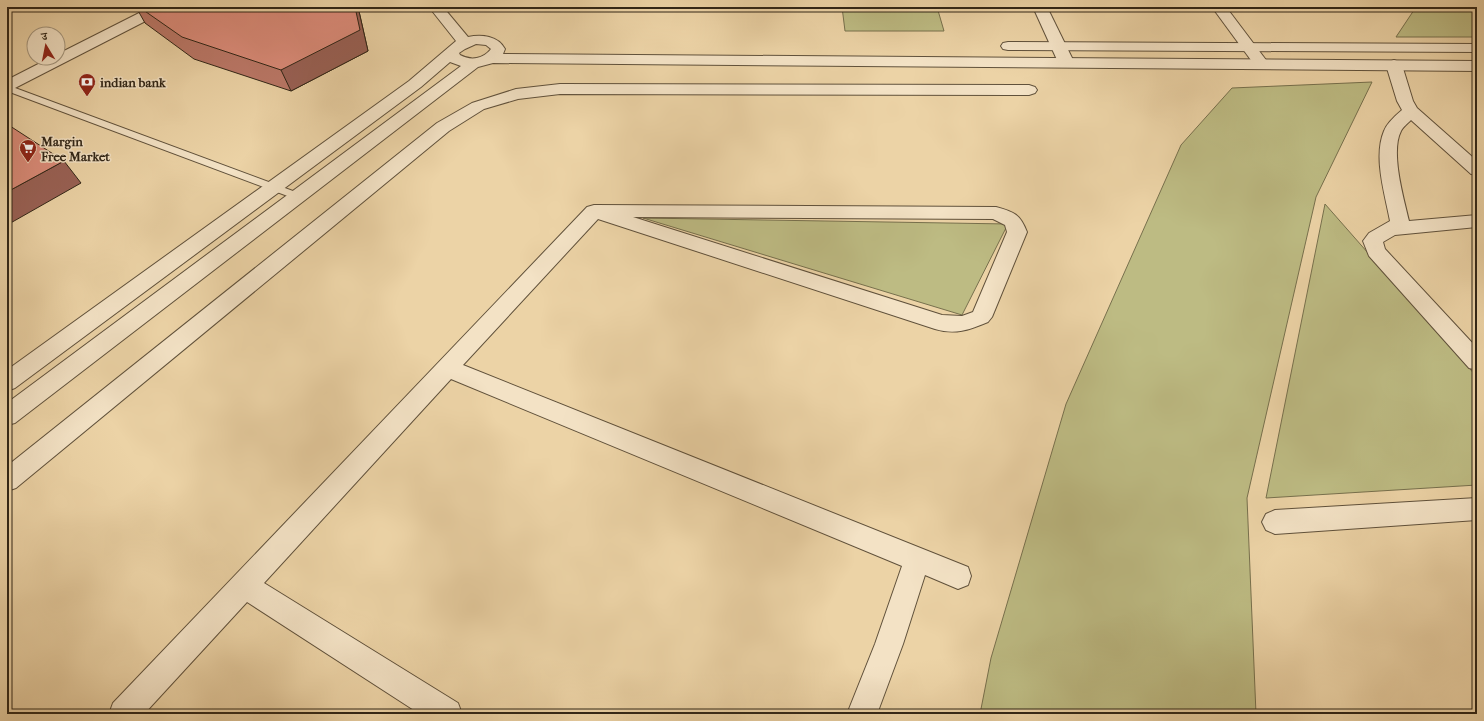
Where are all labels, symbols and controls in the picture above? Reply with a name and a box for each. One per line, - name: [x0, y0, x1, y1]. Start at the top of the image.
- north arrow: [26, 26, 66, 66]
- text: उ: [39, 30, 50, 44]
- bank icon: indian bank: [77, 72, 97, 97]
- place label: indian bank: [99, 75, 167, 90]
- place label: Margin Free Market: [40, 134, 110, 164]
- supermarket icon: Margin Free Market: [18, 138, 38, 163]

